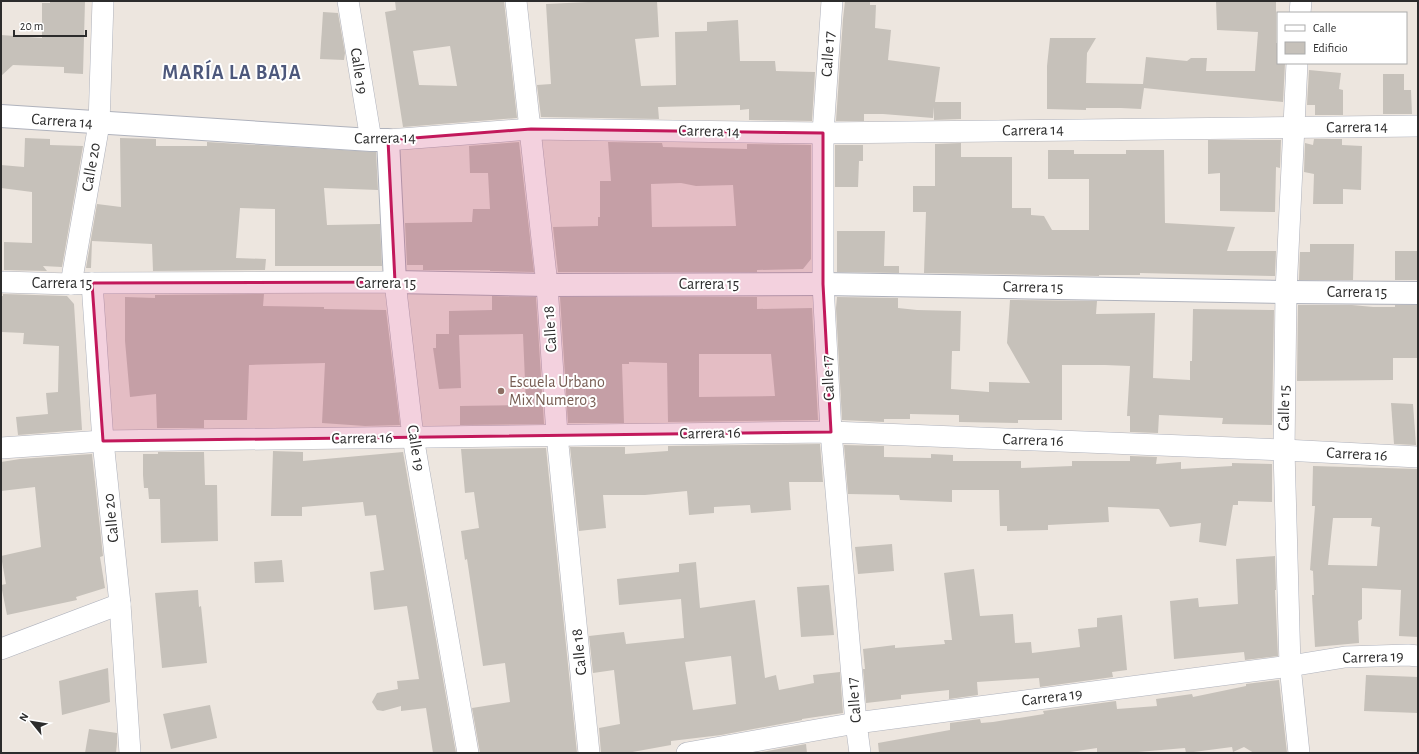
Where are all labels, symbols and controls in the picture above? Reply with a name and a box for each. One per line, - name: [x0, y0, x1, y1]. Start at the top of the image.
- scale bar: [14, 12, 86, 38]
- legend: [1277, 12, 1407, 64]
- text: 20 m: [20, 20, 43, 32]
- text: Calle: [1313, 22, 1336, 34]
- street label: Calle 17: [818, 30, 838, 77]
- text: Edificio: [1313, 42, 1348, 54]
- street label: Calle 19: [347, 47, 371, 95]
- district label: MARÍA LA BAJA: [162, 59, 302, 83]
- street label: Carrera 14: [31, 111, 94, 131]
- street label: Carrera 14: [1326, 118, 1388, 136]
- street label: Carrera 14: [1002, 121, 1064, 139]
- street label: Carrera 14: [678, 122, 740, 140]
- street label: Carrera 14: [354, 129, 416, 147]
- street label: Calle 20: [79, 141, 103, 193]
- street label: Carrera 15: [32, 275, 92, 291]
- street label: Carrera 15: [356, 275, 416, 291]
- street label: Carrera 15: [679, 276, 739, 292]
- street label: Carrera 15: [1003, 278, 1063, 296]
- street label: Carrera 15: [1327, 284, 1387, 300]
- street label: Calle 18: [540, 305, 560, 353]
- street label: Calle 17: [819, 354, 837, 401]
- place label: Escuela Urbano Mix Numero 3: [509, 374, 605, 408]
- street label: Calle 15: [1276, 385, 1292, 431]
- marker: Escuela Urbano Mix Numero 3: [496, 386, 506, 396]
- street label: Calle 19: [404, 424, 428, 472]
- street label: Carrera 16: [679, 424, 741, 442]
- street label: Carrera 16: [331, 429, 393, 447]
- street label: Carrera 16: [1002, 431, 1064, 449]
- street label: Carrera 16: [1326, 444, 1388, 464]
- street label: Calle 20: [100, 493, 122, 543]
- street label: Calle 18: [569, 628, 589, 676]
- street label: Carrera 19: [1342, 648, 1404, 666]
- street label: Calle 17: [844, 676, 864, 724]
- street label: Carrera 19: [1021, 685, 1083, 709]
- north arrow: [12, 702, 52, 742]
- text: N: [17, 711, 30, 723]

